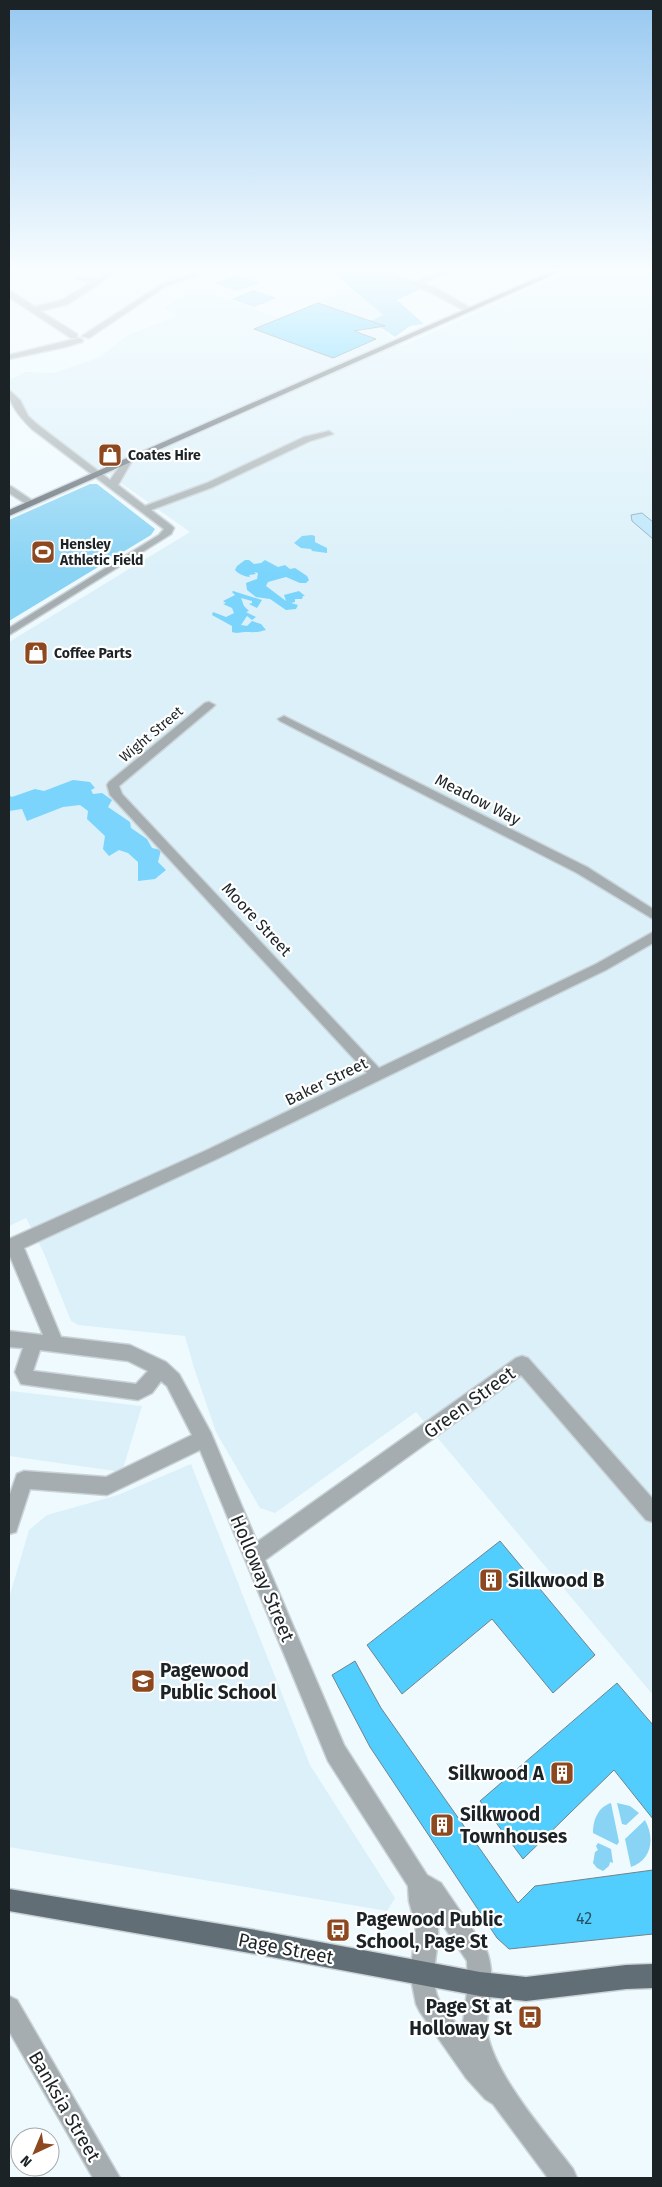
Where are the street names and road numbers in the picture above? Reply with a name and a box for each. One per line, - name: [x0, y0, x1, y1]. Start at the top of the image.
- street label: Wight Street: [116, 702, 187, 766]
- street label: Meadow Way: [432, 770, 524, 829]
- street label: Moore Street: [218, 879, 296, 960]
- street label: Baker Street: [282, 1053, 371, 1110]
- street label: Green Street: [419, 1362, 520, 1443]
- street label: Holloway Street: [225, 1511, 300, 1645]
- street label: Page Street: [236, 1928, 336, 1969]
- street label: Banksia Street: [24, 2047, 106, 2166]

